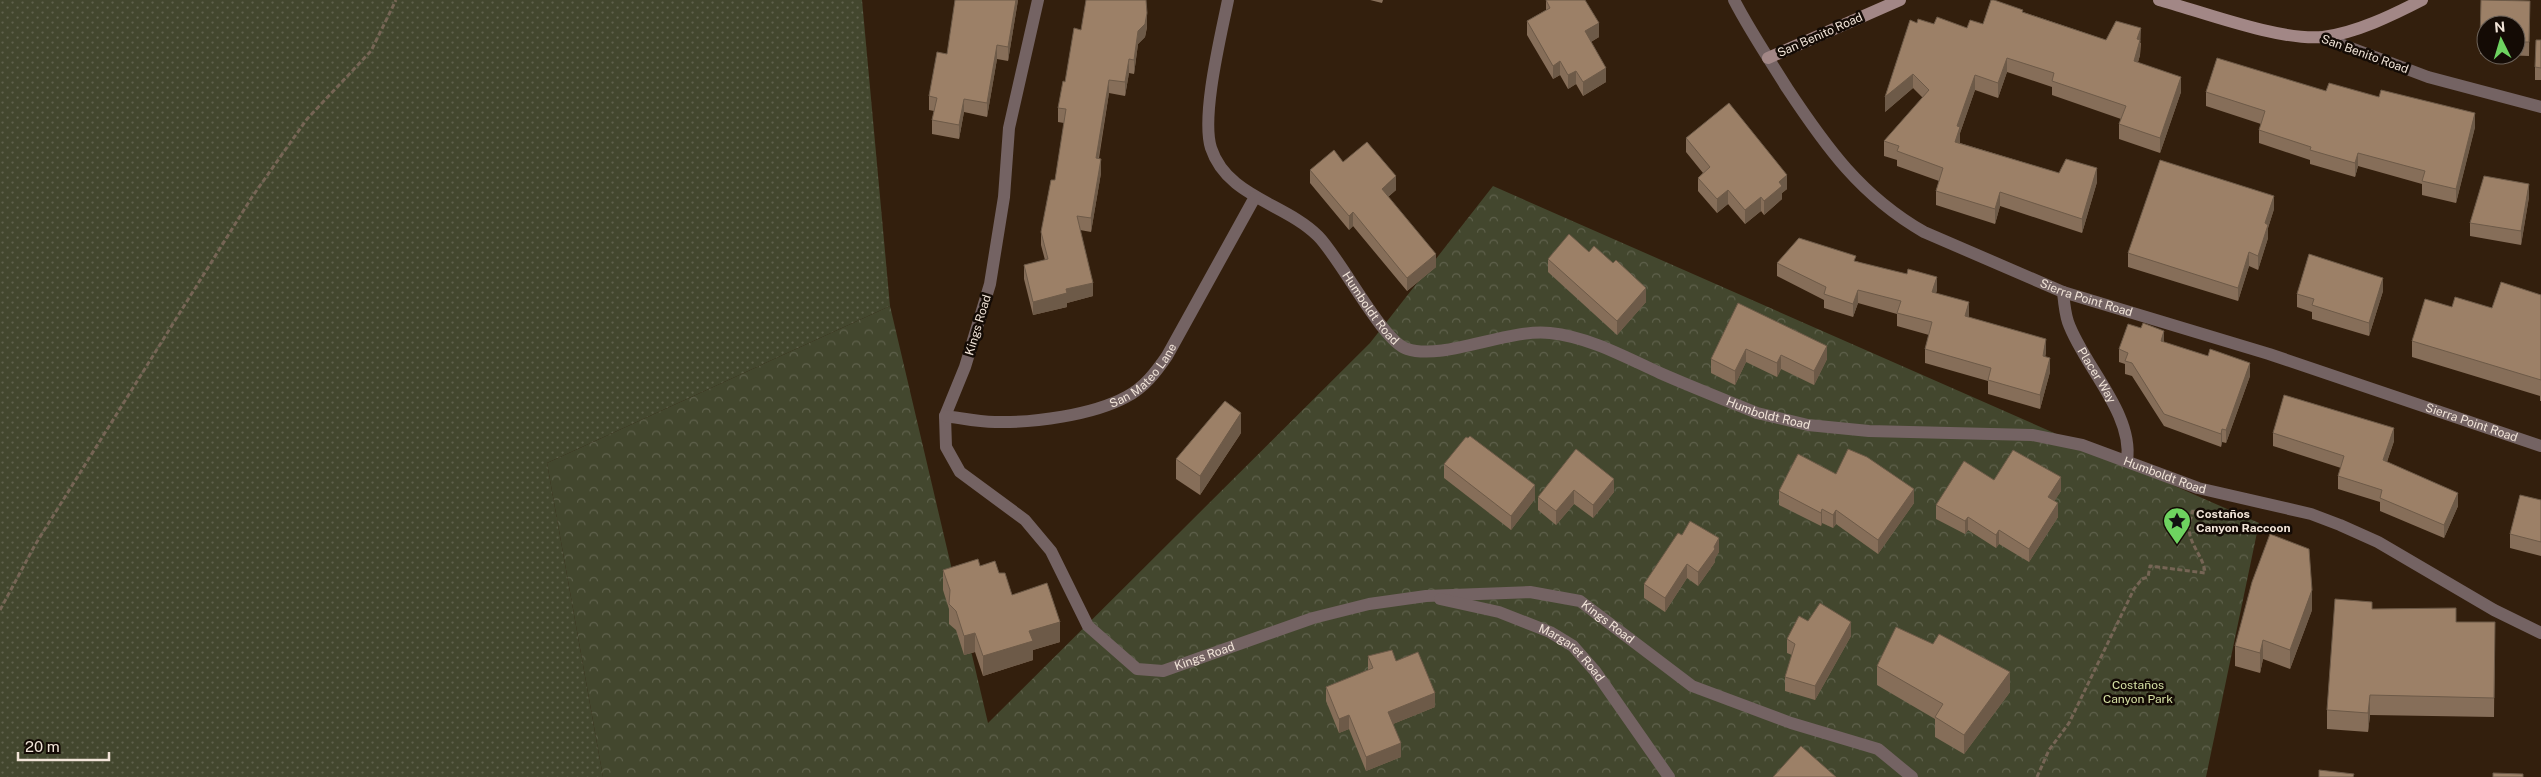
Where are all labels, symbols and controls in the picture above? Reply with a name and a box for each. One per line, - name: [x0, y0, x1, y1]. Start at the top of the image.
- street label: San Benito Road: [1775, 10, 1865, 60]
- north arrow: [2476, 15, 2526, 65]
- text: N: [2494, 19, 2506, 35]
- street label: San Benito Road: [2319, 32, 2411, 76]
- street label: Humboldt Road: [1339, 269, 1402, 348]
- street label: Sierra Point Road: [2038, 276, 2134, 320]
- street label: Kings Road: [962, 293, 994, 357]
- street label: San Mateo Lane: [1107, 341, 1180, 411]
- street label: Placer Way: [2075, 345, 2119, 406]
- street label: Humboldt Road: [1724, 394, 1812, 432]
- street label: Sierra Point Road: [2424, 400, 2520, 445]
- street label: Humboldt Road: [2121, 454, 2207, 497]
- place icon: Costaños Canyon Raccoon: [2162, 506, 2192, 545]
- place label: Costaños Canyon Raccoon: [2196, 507, 2291, 535]
- street label: Kings Road: [1578, 597, 1637, 647]
- street label: Margaret Road: [1537, 621, 1607, 684]
- street label: Kings Road: [1173, 639, 1236, 673]
- park label: Costaños Canyon Park: [2103, 678, 2173, 706]
- scale bar: [18, 730, 109, 762]
- text: 20 m: [25, 738, 60, 755]

